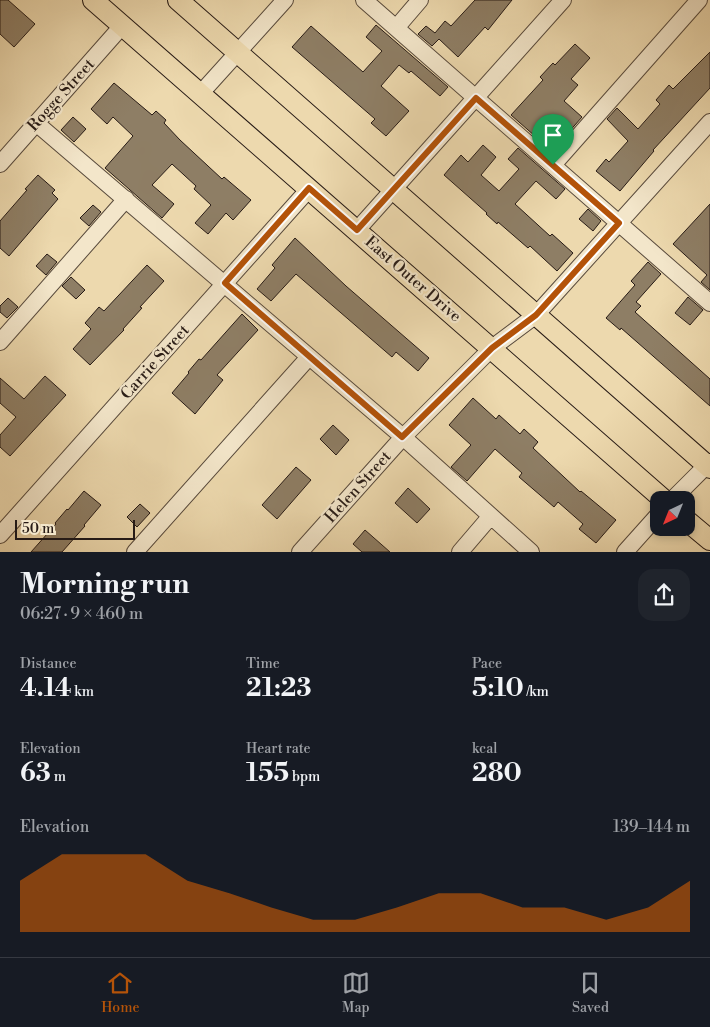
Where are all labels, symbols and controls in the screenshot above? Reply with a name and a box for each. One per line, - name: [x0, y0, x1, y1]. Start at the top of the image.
- street label: Rogge Street: [23, 54, 99, 136]
- pin: [532, 114, 574, 165]
- icon: arrive: [539, 121, 567, 149]
- street label: East Outer Drive: [361, 232, 465, 326]
- street label: Carrie Street: [116, 320, 194, 403]
- street label: Helen Street: [320, 447, 396, 527]
- north arrow: [650, 491, 695, 536]
- map controls: [650, 491, 695, 536]
- scale bar: [15, 517, 135, 540]
- text: 50 m: [22, 520, 54, 538]
- text: Morning run: [20, 567, 189, 602]
- button: share: [638, 569, 690, 621]
- text: 06:27 · 9 × 460 m: [20, 604, 143, 624]
- text: Distance: [20, 655, 77, 673]
- text: Time: [246, 655, 280, 673]
- text: Pace: [472, 655, 502, 673]
- text: 4.14: [20, 673, 71, 704]
- text: 21:23: [246, 673, 311, 704]
- text: 5:10: [472, 673, 524, 704]
- text: km: [71, 683, 94, 701]
- text: /km: [524, 683, 549, 701]
- text: Elevation: [20, 740, 81, 758]
- text: Heart rate: [246, 740, 311, 758]
- text: kcal: [472, 740, 497, 758]
- text: 63: [20, 758, 51, 789]
- text: 155: [246, 758, 289, 789]
- text: 280: [472, 758, 522, 789]
- text: m: [51, 768, 66, 786]
- text: bpm: [289, 768, 320, 786]
- text: Elevation: [20, 817, 89, 837]
- text: 139–144 m: [613, 817, 690, 837]
- tab: Home: [101, 969, 140, 1017]
- tab: Map: [342, 969, 370, 1017]
- tab: Saved: [572, 969, 609, 1017]

